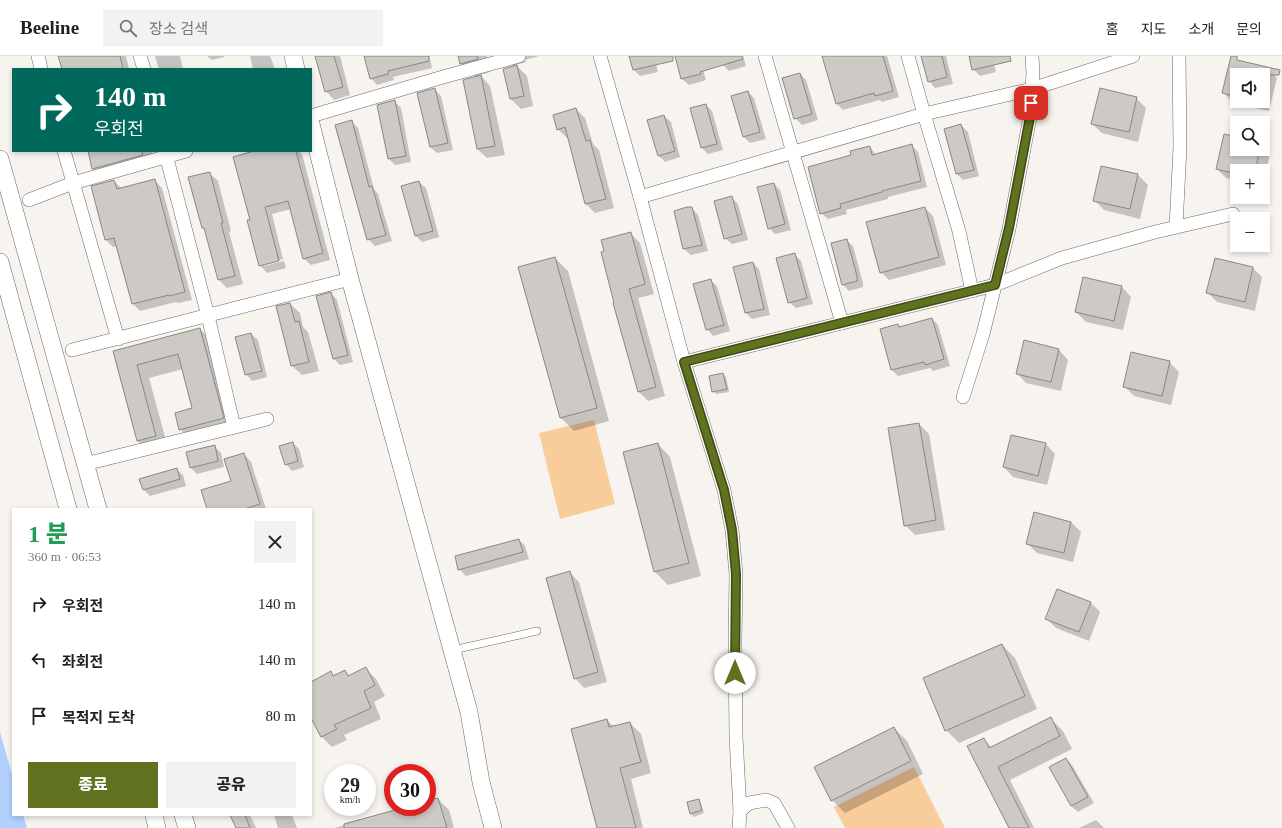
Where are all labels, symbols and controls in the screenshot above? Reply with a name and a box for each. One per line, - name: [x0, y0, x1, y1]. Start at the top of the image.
- search box: [103, 10, 383, 46]
- text: Beeline: [20, 17, 79, 38]
- icon: search: [117, 17, 139, 39]
- text: 장소 검색: [149, 21, 208, 37]
- text: 홈: [1106, 22, 1119, 37]
- text: 지도: [1141, 22, 1166, 37]
- text: 소개: [1188, 22, 1214, 37]
- text: 문의: [1236, 22, 1262, 37]
- map controls: [1230, 68, 1270, 252]
- button: sound: [1230, 68, 1270, 108]
- text: 140 m: [94, 81, 166, 112]
- icon: right: [28, 84, 80, 136]
- pin: [1014, 86, 1048, 120]
- icon: arrive: [1020, 92, 1042, 114]
- button: search: [1230, 116, 1270, 156]
- text: 우회전: [94, 119, 144, 139]
- button: +: [1230, 164, 1270, 204]
- button: −: [1230, 212, 1270, 252]
- text: 1 분: [28, 521, 68, 547]
- button: close: [254, 521, 296, 563]
- text: 360 m · 06:53: [28, 549, 101, 564]
- icon: right: [28, 593, 50, 615]
- text: 140 m: [258, 596, 296, 612]
- text: 우회전: [62, 598, 103, 614]
- icon: left: [28, 649, 50, 671]
- text: 140 m: [258, 652, 296, 668]
- position arrow: [714, 652, 756, 694]
- text: 좌회전: [62, 654, 103, 670]
- icon: arrive: [28, 705, 50, 727]
- text: 80 m: [266, 708, 296, 724]
- text: 목적지 도착: [62, 710, 135, 726]
- button: 종료: [28, 762, 158, 808]
- button: 공유: [166, 762, 296, 808]
- speed limit sign: 30: [384, 764, 436, 816]
- text: 29: [340, 774, 360, 796]
- text: km/h: [340, 794, 360, 805]

